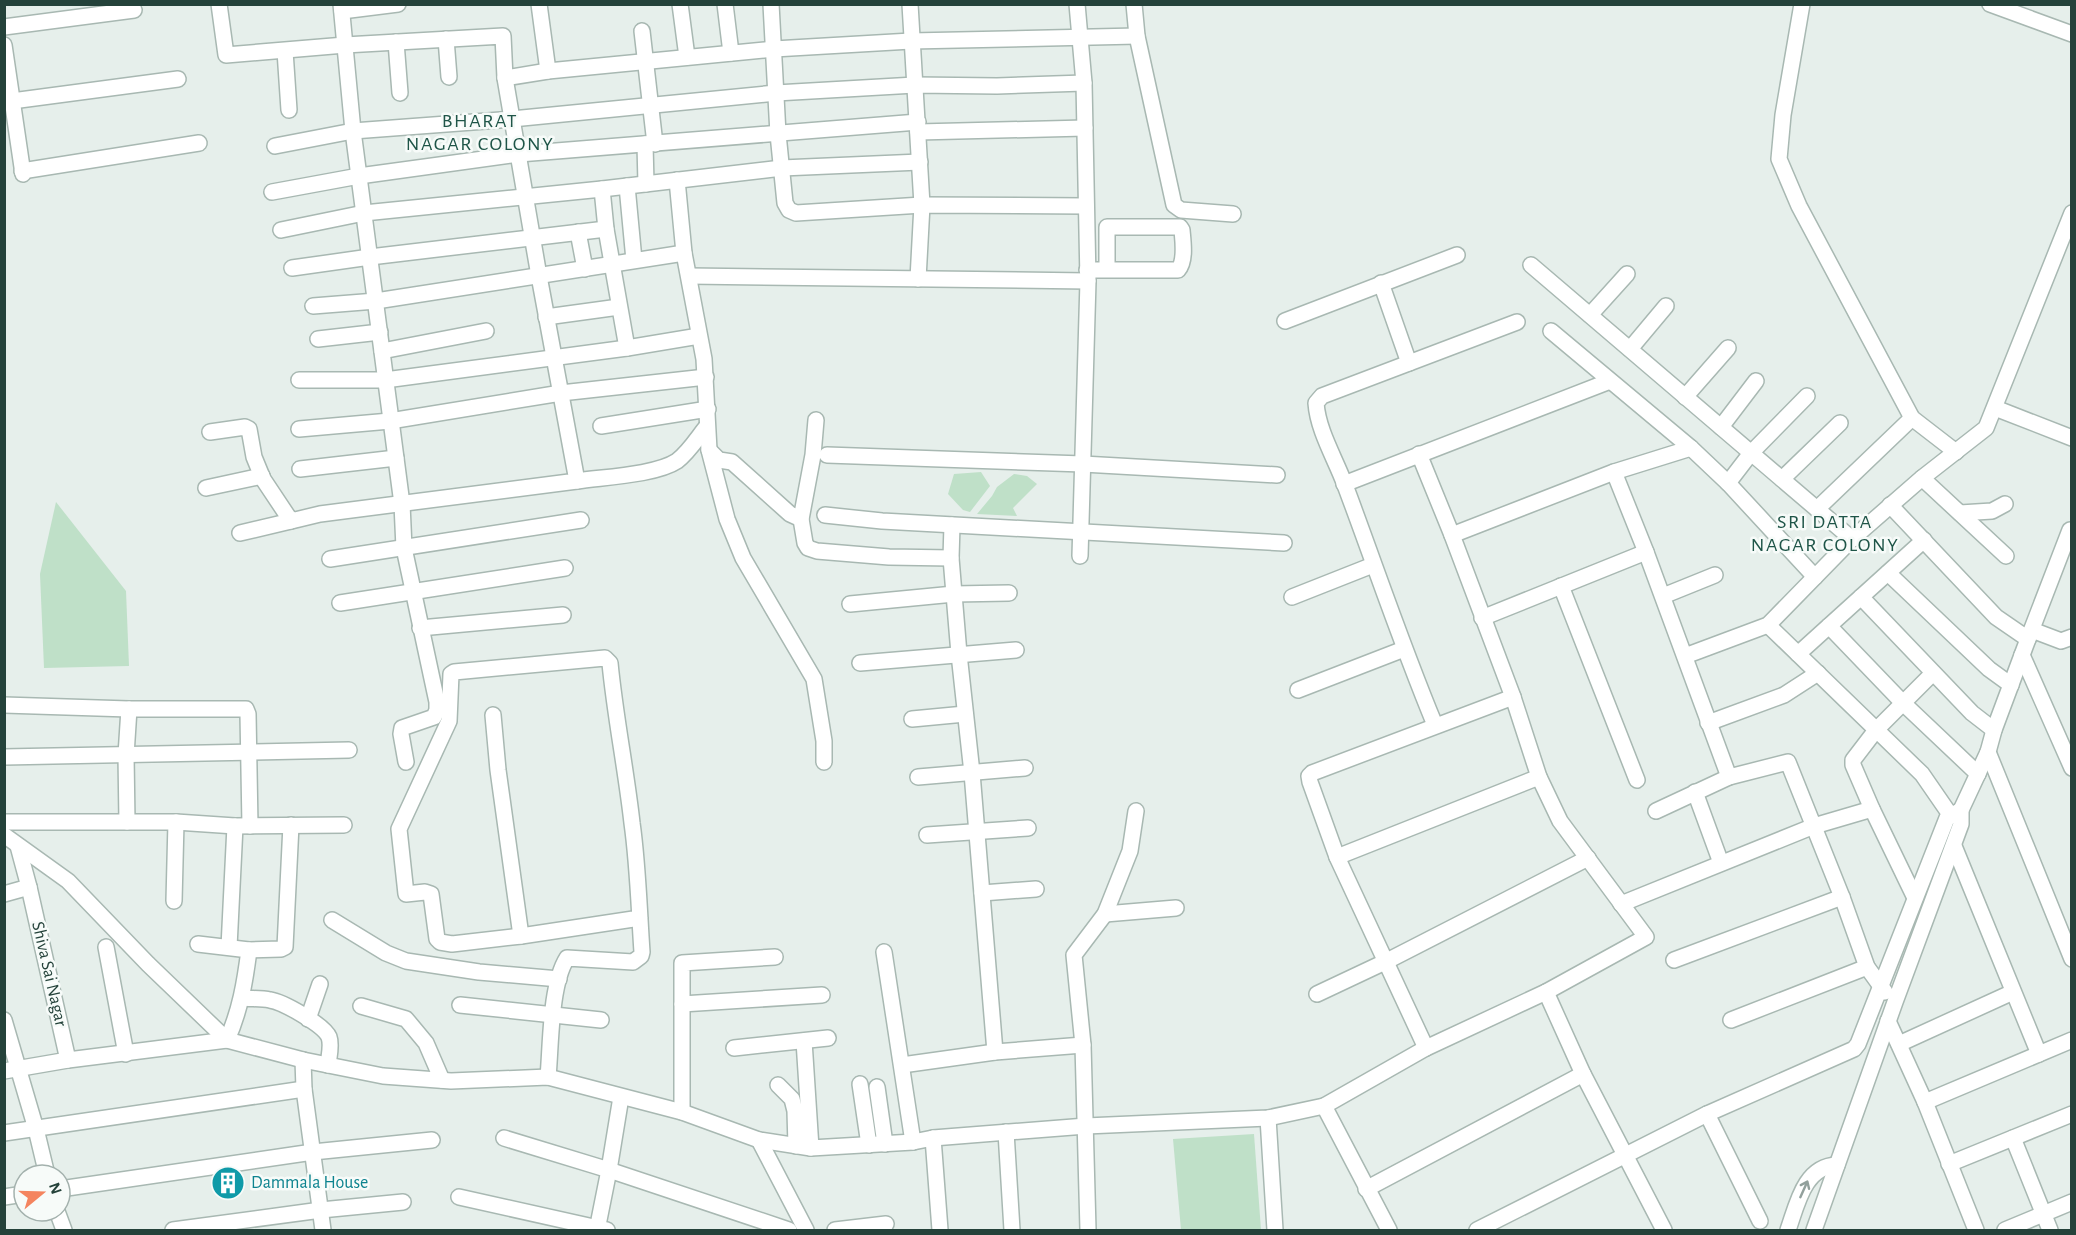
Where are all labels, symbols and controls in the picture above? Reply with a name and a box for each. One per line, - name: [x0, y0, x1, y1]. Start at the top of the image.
- district label: BHARAT NAGAR COLONY: [406, 111, 554, 154]
- district label: SRI DATTA NAGAR COLONY: [1751, 512, 1899, 555]
- street label: Shiva Sai Nagar: [28, 920, 70, 1028]
- north arrow: [12, 1163, 72, 1223]
- building icon: Dammala House: [210, 1165, 246, 1201]
- place label: Dammala House: [251, 1174, 368, 1192]
- text: N: [46, 1181, 65, 1196]
- one-way arrow: [1799, 1181, 1810, 1199]

